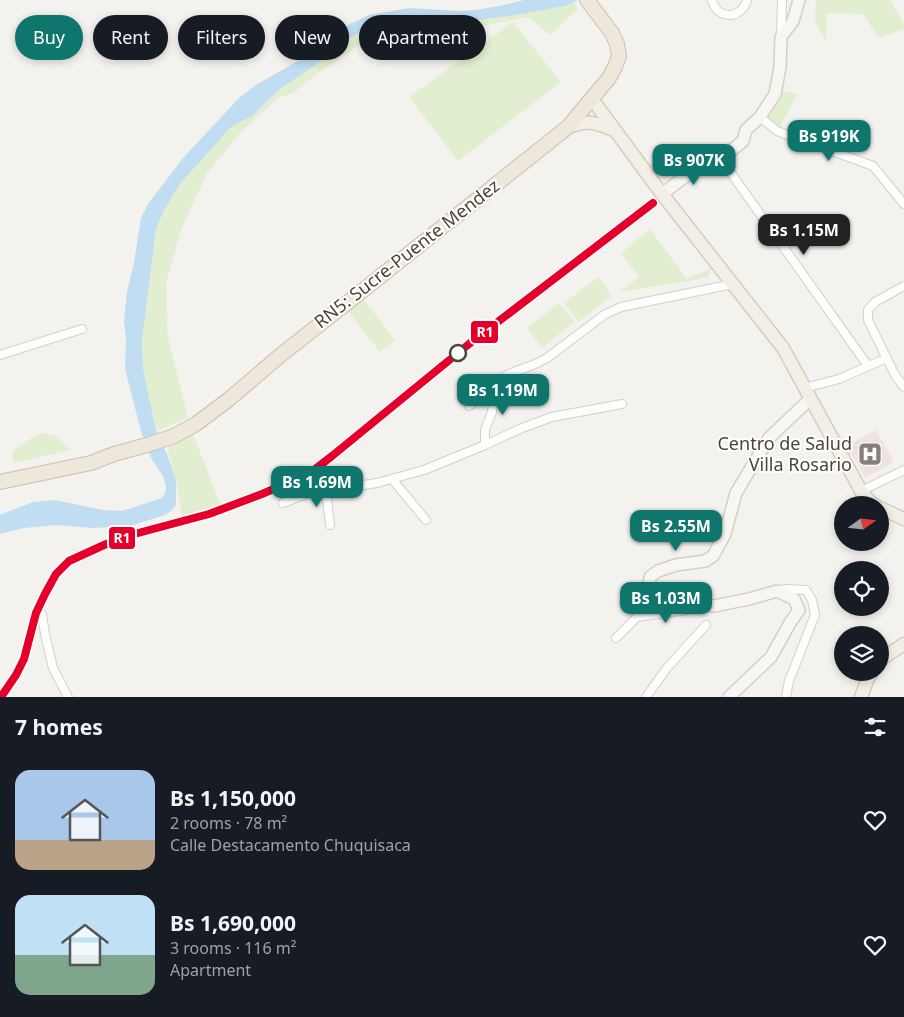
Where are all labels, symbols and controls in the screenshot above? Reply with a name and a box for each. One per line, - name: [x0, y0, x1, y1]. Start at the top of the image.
- chip: Buy: [15, 15, 83, 60]
- chip: Rent: [93, 15, 168, 60]
- chip: Filters: [178, 15, 265, 60]
- chip: New: [275, 15, 349, 60]
- chip: Apartment: [359, 15, 486, 60]
- pin: Bs 919K: [783, 120, 875, 162]
- text: Bs 919K: [799, 125, 859, 147]
- pin: Bs 907K: [648, 144, 740, 186]
- text: Bs 907K: [664, 149, 724, 171]
- street label: RN5: Sucre-Puente Mendez: [309, 173, 504, 333]
- pin: Bs 1.15M: [752, 214, 856, 256]
- text: Bs 1.15M: [769, 219, 839, 241]
- line badge: R1: [470, 320, 499, 344]
- text: R1: [476, 322, 494, 341]
- unlabelled marker: [449, 344, 467, 362]
- pin: Bs 1.19M: [451, 374, 555, 416]
- text: Bs 1.19M: [468, 379, 538, 401]
- place label: Centro de Salud Villa Rosario: [717, 431, 852, 476]
- hospital icon: Centro de Salud Villa Rosario: [857, 441, 883, 467]
- pin: Bs 1.69M: [265, 466, 369, 508]
- text: Bs 1.69M: [282, 471, 352, 493]
- north arrow: [834, 496, 889, 551]
- map controls: [834, 496, 889, 681]
- pin: Bs 2.55M: [624, 510, 728, 552]
- text: Bs 2.55M: [641, 515, 711, 537]
- line badge: R1: [108, 526, 136, 550]
- text: R1: [113, 528, 131, 547]
- button: locate: [834, 561, 889, 616]
- pin: Bs 1.03M: [614, 582, 718, 624]
- text: Bs 1.03M: [631, 587, 701, 609]
- button: layers: [834, 626, 889, 681]
- text: 7 homes: [15, 713, 103, 741]
- icon: filters: [861, 713, 889, 741]
- text: Bs 1,150,000: [170, 784, 296, 812]
- icon: home: [55, 790, 115, 850]
- icon: heart: [861, 806, 889, 834]
- text: 2 rooms · 78 m²: [170, 812, 287, 834]
- text: Calle Destacamento Chuquisaca: [170, 834, 411, 856]
- text: Bs 1,690,000: [170, 909, 296, 937]
- icon: home: [55, 915, 115, 975]
- icon: heart: [861, 931, 889, 959]
- text: 3 rooms · 116 m²: [170, 937, 296, 959]
- text: Apartment: [170, 959, 251, 981]

